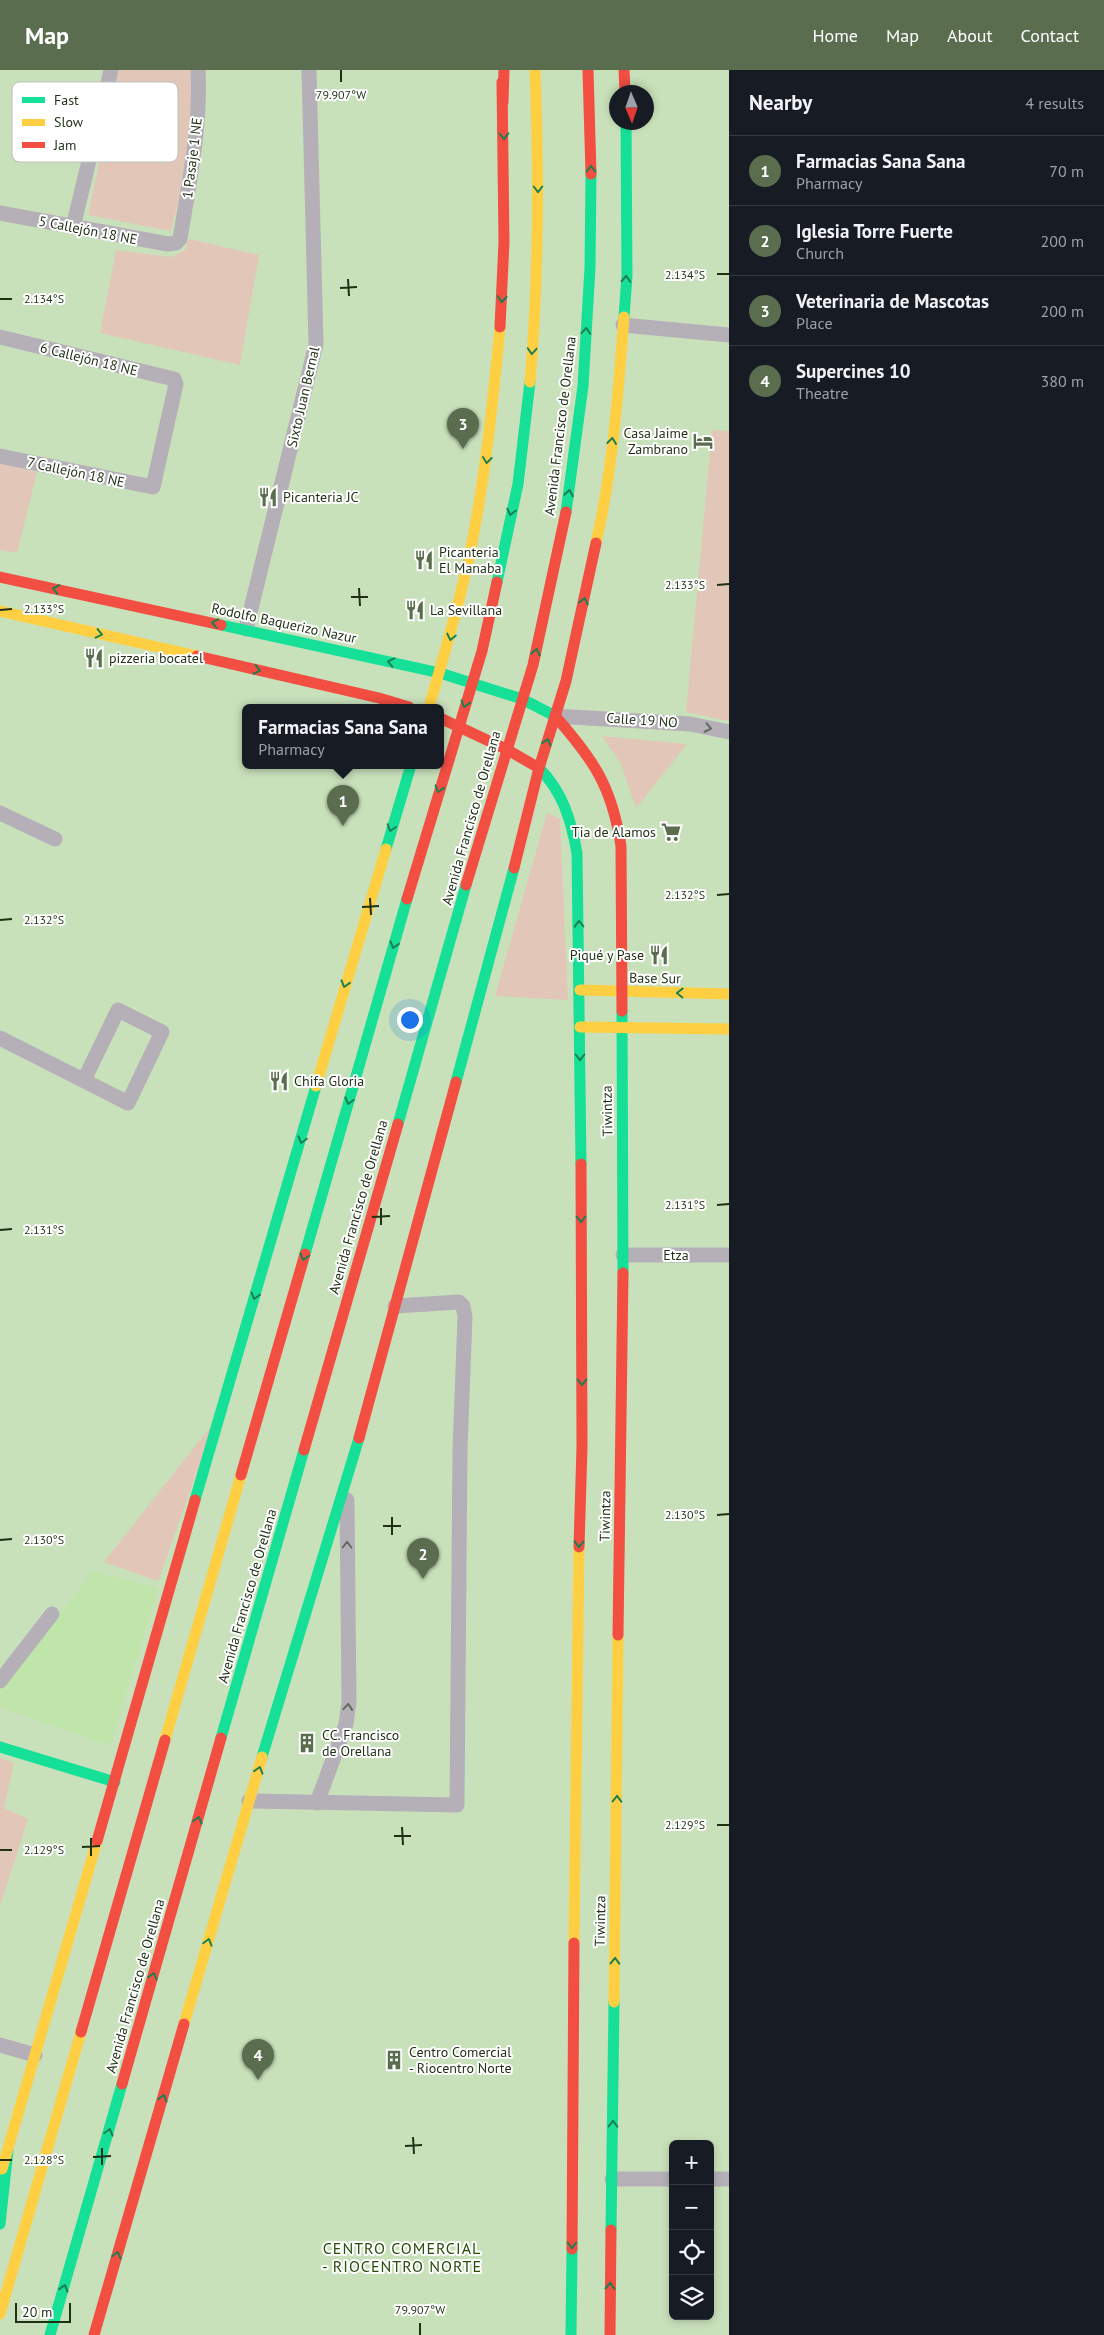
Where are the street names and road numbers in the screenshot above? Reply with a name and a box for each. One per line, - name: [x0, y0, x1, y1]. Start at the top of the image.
- street label: 1 Pasaje 1 NE: [178, 117, 206, 199]
- street label: 5 Callejón 18 NE: [37, 212, 139, 248]
- street label: Avenida Francisco de Orellana: [540, 335, 580, 517]
- street label: 6 Callejón 18 NE: [38, 338, 140, 380]
- street label: Sixto Juan Bernal: [283, 345, 323, 449]
- street label: 7 Callejón 18 NE: [26, 453, 126, 491]
- street label: Rodolfo Baquerizo Nazur: [210, 599, 358, 647]
- street label: Calle 19 NO: [606, 709, 678, 731]
- street label: Avenida Francisco de Orellana: [437, 729, 505, 907]
- street label: Base Sur: [629, 969, 681, 987]
- street label: Tiwintza: [598, 1085, 616, 1137]
- street label: Avenida Francisco de Orellana: [324, 1118, 392, 1296]
- street label: Etza: [663, 1246, 689, 1264]
- street label: Tiwintza: [596, 1490, 614, 1542]
- street label: Avenida Francisco de Orellana: [213, 1507, 281, 1685]
- street label: Tiwintza: [591, 1895, 609, 1947]
- street label: Avenida Francisco de Orellana: [101, 1897, 169, 2075]

